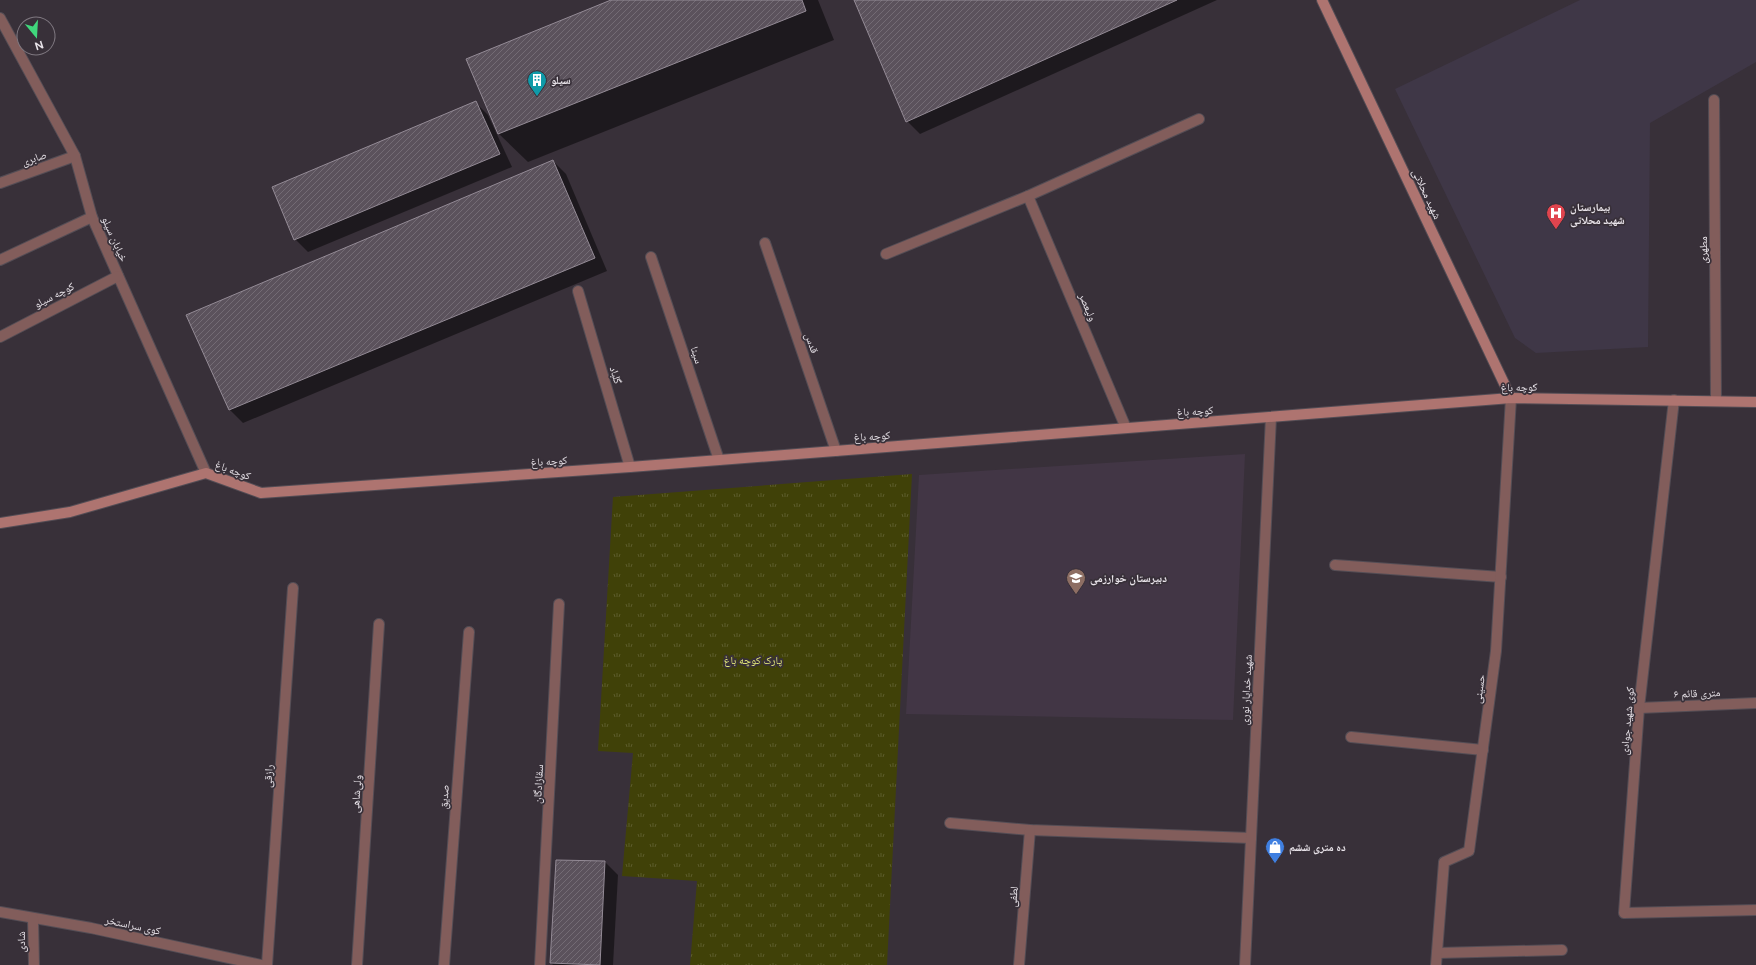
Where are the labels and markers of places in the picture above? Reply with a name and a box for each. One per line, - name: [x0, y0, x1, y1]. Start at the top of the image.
- building icon: سیلو: [526, 69, 548, 97]
- place label: سیلو: [551, 74, 571, 87]
- place label: بیمارستان شهید محلاتی: [1570, 201, 1625, 228]
- hospital icon: بیمارستان شهید محلاتی: [1545, 202, 1567, 230]
- school or university icon: دبیرستان خوارزمی: [1065, 567, 1087, 595]
- place label: دبیرستان خوارزمی: [1090, 572, 1167, 586]
- shop icon: ده متری ششم: [1264, 836, 1286, 864]
- place label: ده متری ششم: [1289, 841, 1346, 855]

